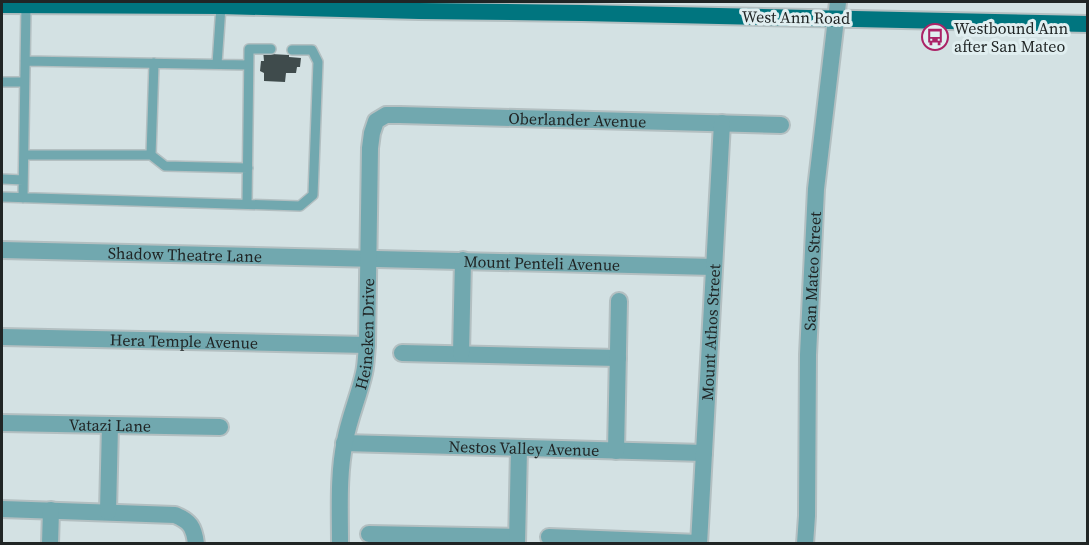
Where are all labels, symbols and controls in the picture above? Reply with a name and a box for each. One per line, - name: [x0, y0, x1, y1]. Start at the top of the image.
- street label: West Ann Road: [742, 5, 850, 29]
- place label: Westbound Ann after San Mateo: [954, 17, 1069, 57]
- bus stop icon: Westbound Ann after San Mateo: [920, 22, 950, 52]
- street label: Oberlander Avenue: [508, 107, 647, 132]
- street label: San Mateo Street: [798, 210, 826, 331]
- street label: Shadow Theatre Lane: [108, 242, 262, 267]
- street label: Mount Penteli Avenue: [463, 250, 620, 276]
- street label: Mount Athos Street: [696, 263, 725, 401]
- street label: Heineken Drive: [349, 278, 379, 392]
- street label: Hera Temple Avenue: [110, 328, 258, 354]
- street label: Vatazi Lane: [69, 413, 151, 437]
- street label: Nestos Valley Avenue: [448, 435, 600, 461]

